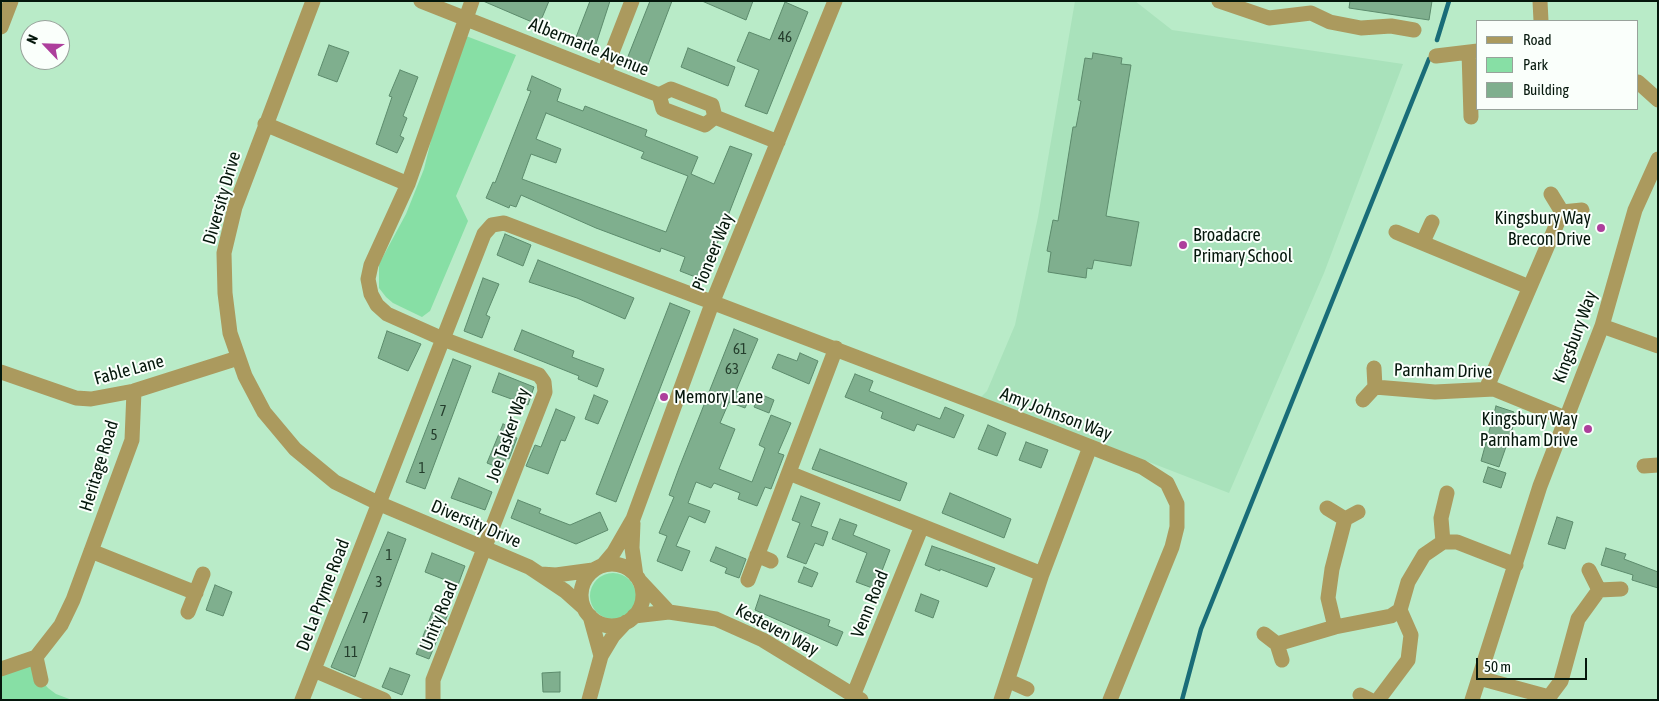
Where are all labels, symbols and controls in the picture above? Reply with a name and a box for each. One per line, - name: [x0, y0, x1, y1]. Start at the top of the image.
- street label: Albermarle Avenue: [526, 13, 652, 81]
- north arrow: [20, 20, 70, 70]
- legend: [1476, 20, 1639, 110]
- house number: 46: [778, 28, 792, 46]
- text: Road: [1523, 31, 1552, 48]
- text: N: [23, 32, 41, 46]
- text: Park: [1523, 56, 1548, 73]
- text: Building: [1523, 81, 1569, 98]
- street label: Diversity Drive: [198, 149, 246, 247]
- place label: Kingsbury Way Brecon Drive: [1495, 207, 1591, 250]
- street label: Pioneer Way: [688, 210, 738, 294]
- marker: Kingsbury Way Brecon Drive: [1595, 222, 1607, 234]
- place label: Broadacre Primary School: [1193, 224, 1292, 266]
- marker: Broadacre Primary School: [1177, 239, 1189, 251]
- street label: Kingsbury Way: [1548, 288, 1602, 386]
- house number: 61: [733, 340, 747, 358]
- street label: Fable Lane: [92, 350, 166, 390]
- street label: Parnham Drive: [1394, 359, 1492, 383]
- house number: 63: [725, 360, 739, 378]
- street label: Amy Johnson Way: [997, 383, 1115, 445]
- street label: Joe Tasker Way: [482, 385, 534, 485]
- place label: Memory Lane: [674, 386, 763, 408]
- marker: Memory Lane: [658, 391, 670, 403]
- house number: 7: [439, 402, 447, 420]
- place label: Kingsbury Way Parnham Drive: [1480, 408, 1578, 450]
- street label: Heritage Road: [75, 418, 123, 514]
- marker: Kingsbury Way Parnham Drive: [1582, 423, 1594, 435]
- house number: 5: [430, 426, 438, 444]
- house number: 1: [418, 459, 426, 477]
- street label: Diversity Drive: [428, 495, 524, 553]
- street label: De La Pryme Road: [292, 536, 354, 654]
- house number: 1: [385, 546, 393, 564]
- street label: Venn Road: [847, 567, 893, 641]
- house number: 3: [375, 573, 383, 591]
- street label: Unity Road: [415, 578, 463, 654]
- street label: Kesteven Way: [732, 599, 822, 661]
- house number: 7: [361, 609, 369, 627]
- house number: 11: [344, 643, 358, 661]
- scale bar: [1479, 648, 1590, 680]
- text: 50 m: [1484, 658, 1511, 675]

